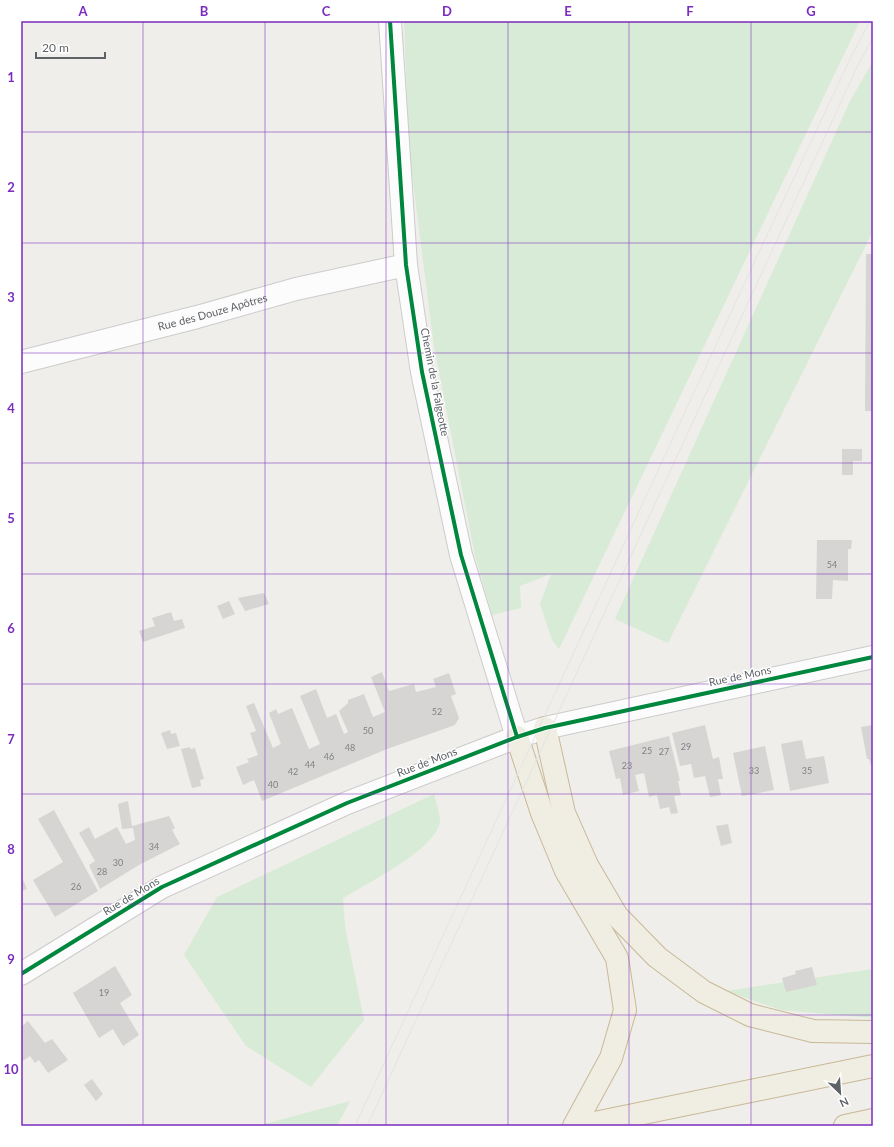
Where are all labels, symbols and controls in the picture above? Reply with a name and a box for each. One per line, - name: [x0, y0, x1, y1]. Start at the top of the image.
- text: A: [77, 3, 88, 19]
- text: B: [200, 3, 209, 19]
- text: C: [322, 3, 331, 19]
- text: D: [442, 3, 452, 19]
- text: E: [564, 3, 572, 19]
- text: F: [686, 3, 694, 19]
- text: G: [806, 3, 816, 19]
- scale bar: [36, 34, 105, 60]
- text: 20 m: [42, 40, 69, 55]
- text: 1: [7, 69, 15, 85]
- text: 2: [7, 179, 15, 195]
- text: 3: [7, 289, 15, 305]
- street label: Rue des Douze Apôtres: [156, 290, 269, 333]
- street label: Chemin de la Falgeotte: [419, 327, 452, 437]
- text: 4: [7, 400, 15, 416]
- text: 5: [7, 510, 15, 526]
- house number: 54: [827, 559, 837, 570]
- text: 6: [7, 620, 15, 636]
- street label: Rue de Mons: [708, 663, 772, 688]
- house number: 52: [432, 706, 442, 717]
- house number: 50: [363, 725, 373, 736]
- text: 7: [7, 731, 15, 747]
- house number: 29: [681, 741, 691, 752]
- house number: 48: [345, 742, 355, 753]
- street label: Rue de Mons: [395, 744, 459, 779]
- house number: 25: [642, 745, 652, 756]
- house number: 27: [659, 746, 669, 757]
- house number: 46: [324, 751, 334, 762]
- house number: 44: [305, 759, 315, 770]
- house number: 23: [622, 760, 632, 771]
- house number: 33: [749, 765, 759, 776]
- house number: 35: [802, 765, 812, 776]
- house number: 42: [288, 766, 298, 777]
- house number: 40: [268, 779, 278, 790]
- text: 8: [7, 841, 15, 857]
- house number: 34: [149, 841, 159, 852]
- house number: 30: [113, 857, 123, 868]
- house number: 28: [97, 866, 107, 877]
- street label: Rue de Mons: [100, 874, 161, 917]
- house number: 26: [71, 881, 81, 892]
- text: 9: [7, 951, 15, 967]
- house number: 19: [99, 987, 109, 998]
- text: 10: [3, 1061, 19, 1077]
- north arrow: [820, 1073, 860, 1113]
- text: N: [838, 1095, 851, 1110]

